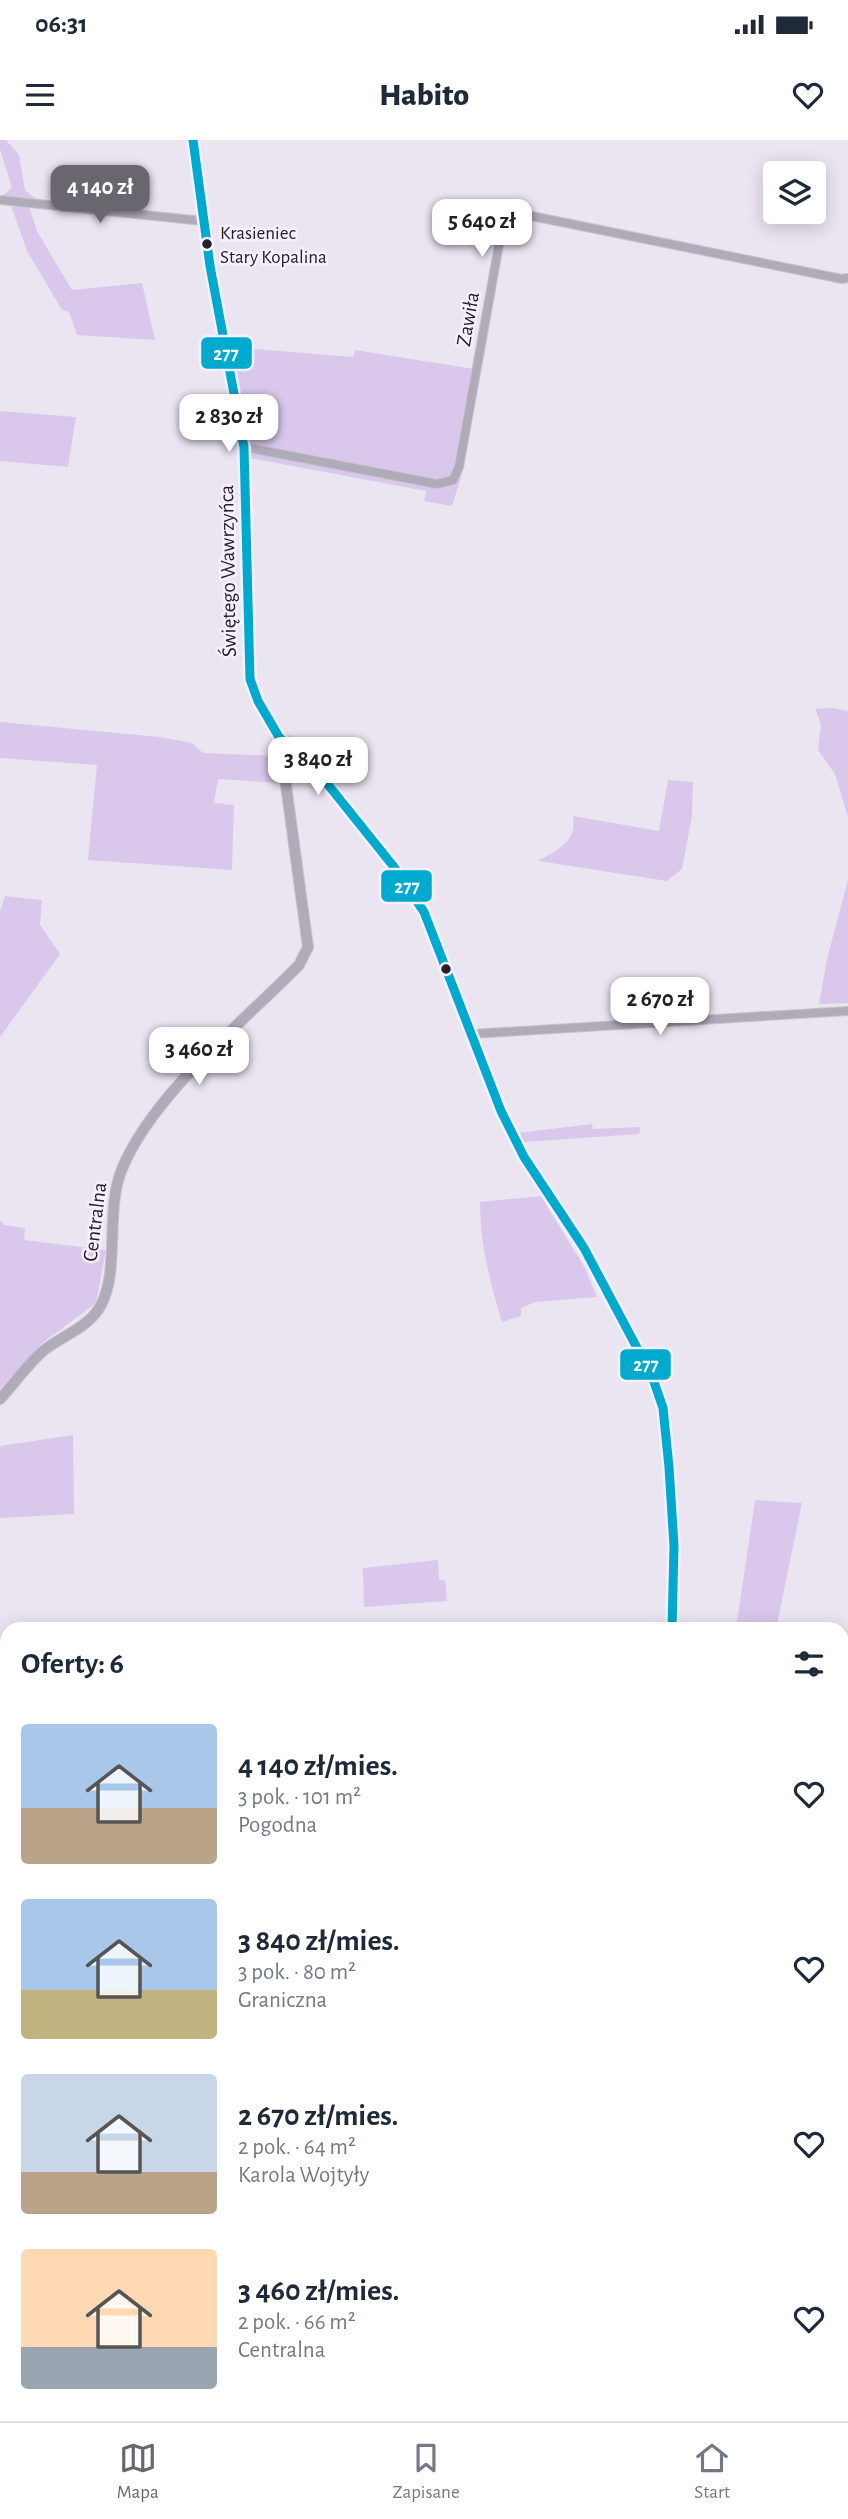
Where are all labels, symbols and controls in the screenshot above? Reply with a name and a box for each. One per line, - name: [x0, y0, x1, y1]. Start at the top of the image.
- text: 06:31: [35, 11, 88, 37]
- icon: menu: [21, 76, 59, 114]
- icon: heart: [789, 76, 827, 114]
- text: Habito: [379, 79, 469, 111]
- map controls: [763, 161, 826, 224]
- button: layers: [763, 161, 826, 224]
- pin: 4 140 zł: [28, 165, 172, 225]
- text: 4 140 zł: [67, 176, 133, 199]
- pin: 5 640 zł: [410, 200, 554, 259]
- text: 5 640 zł: [448, 210, 516, 233]
- place label: Krasieniec Stary Kopalina: [220, 224, 327, 267]
- marker: Krasieniec Stary Kopalina: [200, 237, 214, 251]
- street label: Zawiła: [453, 290, 483, 348]
- line badge: 277: [200, 336, 253, 370]
- text: 277: [213, 345, 239, 364]
- pin: 2 830 zł: [157, 394, 301, 454]
- text: 2 830 zł: [195, 405, 263, 428]
- street label: Świętego Wawrzyńca: [213, 484, 240, 657]
- pin: 3 840 zł: [246, 738, 390, 797]
- text: 3 840 zł: [284, 748, 352, 771]
- line badge: 277: [380, 869, 433, 903]
- text: 277: [394, 878, 420, 897]
- unlabelled marker: [439, 962, 453, 976]
- pin: 2 670 zł: [588, 978, 732, 1037]
- text: 2 670 zł: [626, 988, 694, 1011]
- pin: 3 460 zł: [127, 1028, 271, 1087]
- text: 3 460 zł: [165, 1038, 233, 1061]
- street label: Centralna: [80, 1181, 110, 1263]
- line badge: 277: [619, 1348, 672, 1381]
- text: 277: [633, 1356, 659, 1375]
- icon: filters: [790, 1645, 828, 1683]
- text: Oferty: 6: [21, 1649, 124, 1679]
- text: 4 140 zł/mies.: [238, 1751, 398, 1781]
- icon: home: [77, 1752, 161, 1836]
- icon: heart: [790, 1775, 828, 1813]
- text: 3 pok. · 101 m²: [238, 1786, 361, 1809]
- text: Pogodna: [238, 1814, 317, 1837]
- text: 3 840 zł/mies.: [238, 1926, 400, 1956]
- icon: home: [77, 1927, 161, 2011]
- icon: heart: [790, 1950, 828, 1988]
- text: 3 pok. · 80 m²: [238, 1961, 356, 1984]
- text: Graniczna: [238, 1989, 327, 2012]
- text: 2 670 zł/mies.: [238, 2101, 398, 2131]
- icon: home: [77, 2102, 161, 2186]
- icon: heart: [790, 2125, 828, 2163]
- text: 2 pok. · 64 m²: [238, 2136, 356, 2159]
- text: Karola Wojtyły: [238, 2164, 369, 2187]
- text: 3 460 zł/mies.: [238, 2276, 399, 2306]
- icon: home: [77, 2277, 161, 2361]
- icon: heart: [790, 2300, 828, 2338]
- text: 2 pok. · 66 m²: [238, 2311, 356, 2334]
- text: Centralna: [238, 2339, 325, 2362]
- tab: Mapa: [117, 2439, 159, 2504]
- tab: Zapisane: [392, 2439, 460, 2504]
- tab: Start: [693, 2439, 731, 2504]

